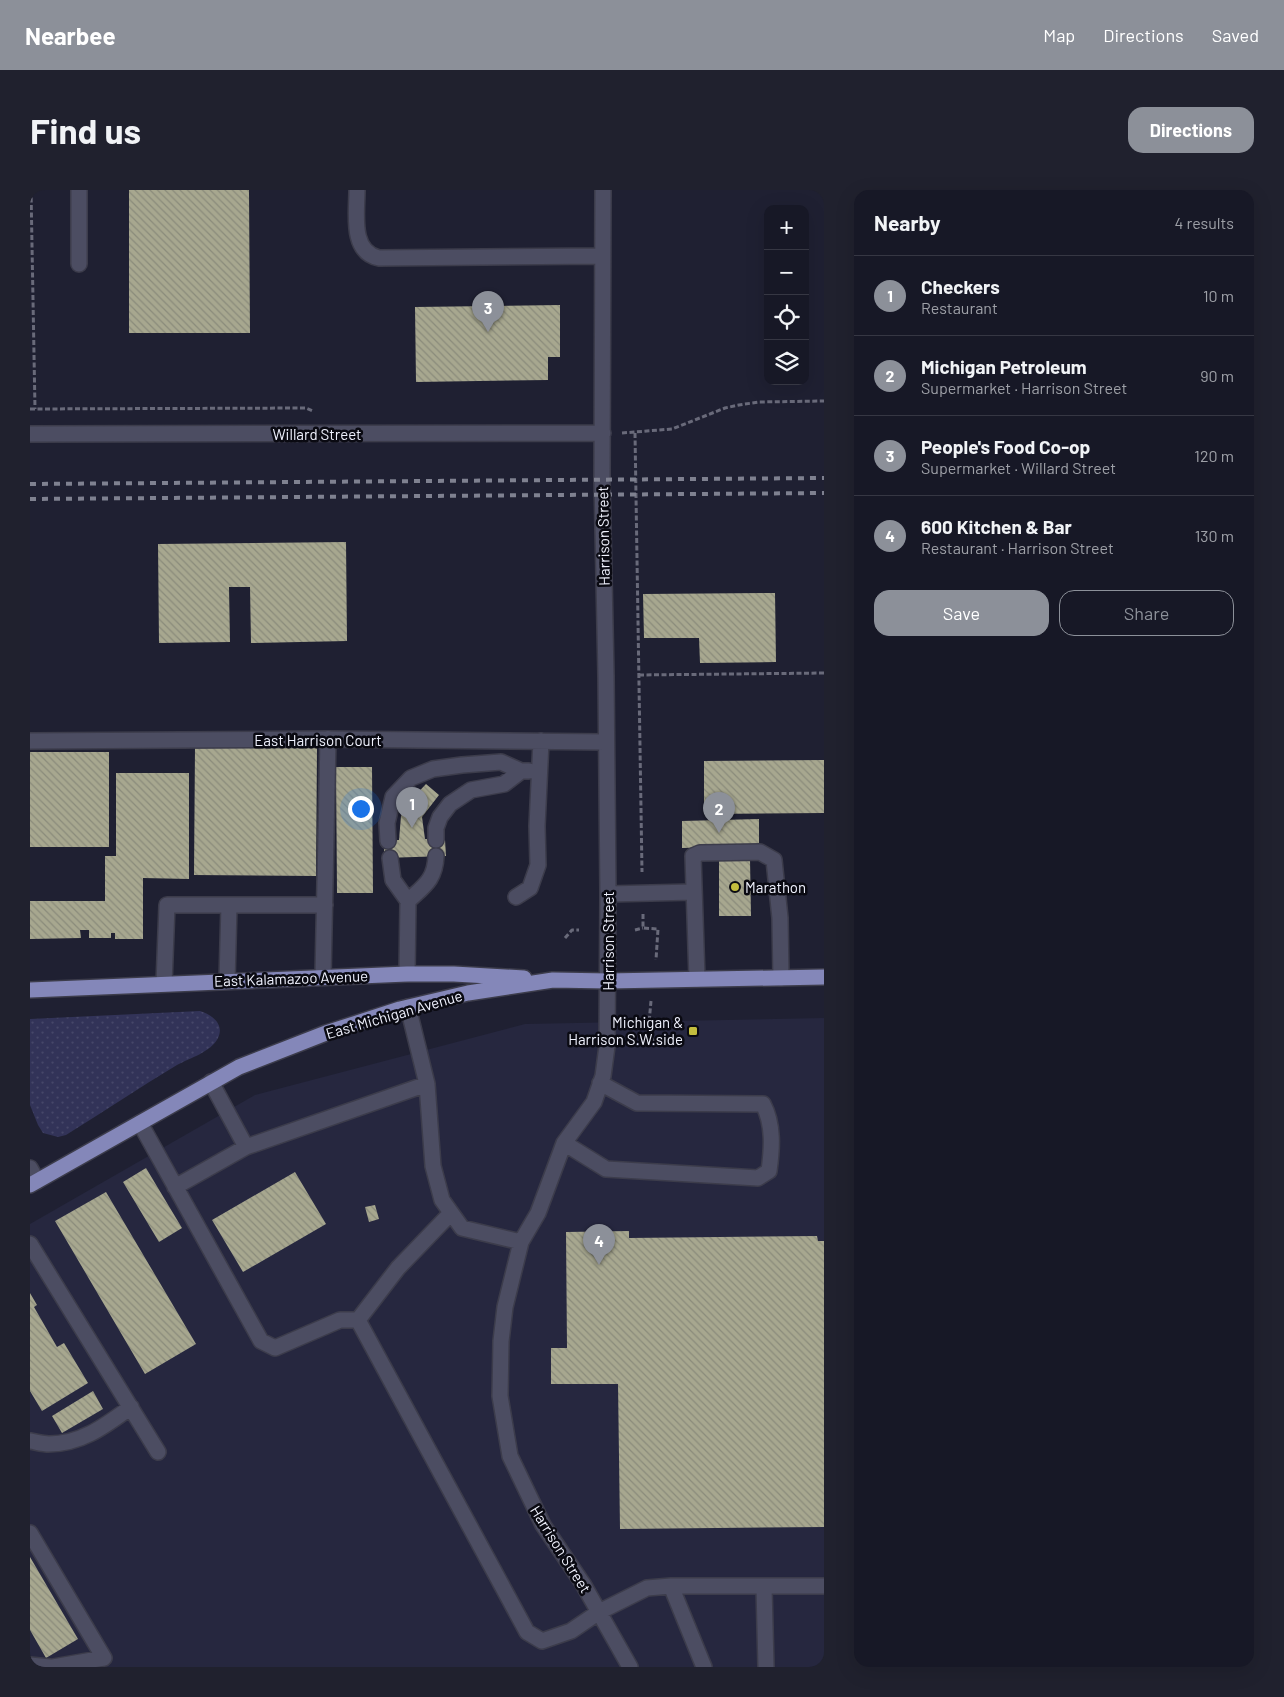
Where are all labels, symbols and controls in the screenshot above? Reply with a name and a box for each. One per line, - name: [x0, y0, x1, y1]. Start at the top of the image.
- text: Nearbee: [25, 21, 116, 50]
- text: Map: [1043, 24, 1075, 46]
- text: Directions: [1103, 24, 1184, 46]
- text: Saved: [1212, 24, 1259, 46]
- button: Directions: [1128, 107, 1254, 153]
- text: Find us: [30, 109, 141, 151]
- map controls: [764, 205, 809, 385]
- button: +: [764, 205, 809, 250]
- text: Nearby: [874, 210, 940, 235]
- text: 4 results: [1174, 213, 1234, 232]
- button: −: [764, 250, 809, 295]
- text: Checkers: [921, 275, 1000, 298]
- text: 1: [887, 286, 893, 305]
- text: 10 m: [1203, 286, 1234, 305]
- pin: 3: [472, 291, 504, 332]
- button: locate: [764, 295, 809, 340]
- text: Restaurant: [921, 298, 998, 317]
- button: layers: [764, 340, 809, 385]
- text: Michigan Petroleum: [921, 355, 1087, 378]
- text: 2: [886, 366, 894, 385]
- text: 90 m: [1200, 366, 1234, 385]
- text: Supermarket · Harrison Street: [921, 378, 1127, 397]
- street label: Willard Street: [272, 425, 362, 443]
- text: People's Food Co-op: [921, 435, 1090, 458]
- text: 3: [886, 446, 894, 465]
- text: 120 m: [1194, 446, 1234, 465]
- text: Supermarket · Willard Street: [921, 458, 1116, 477]
- street label: Harrison Street: [593, 486, 613, 586]
- text: 600 Kitchen & Bar: [921, 515, 1072, 538]
- text: 4: [885, 526, 895, 545]
- text: 130 m: [1195, 526, 1234, 545]
- text: Restaurant · Harrison Street: [921, 538, 1114, 557]
- button: Save: [874, 590, 1049, 636]
- button: Share: [1059, 590, 1234, 636]
- street label: East Harrison Court: [254, 731, 382, 749]
- pin: 1: [396, 787, 428, 828]
- pin: 2: [703, 792, 735, 833]
- your location: [348, 796, 374, 822]
- place label: Marathon: [745, 878, 806, 896]
- marker: Marathon: [729, 881, 741, 893]
- street label: Harrison Street: [599, 891, 617, 991]
- street label: East Kalamazoo Avenue: [214, 966, 368, 990]
- street label: East Michigan Avenue: [324, 986, 464, 1042]
- place label: Michigan & Harrison S.W.side: [568, 1013, 683, 1048]
- marker: Michigan & Harrison S.W.side: [687, 1025, 699, 1037]
- pin: 4: [583, 1224, 615, 1265]
- street label: Harrison Street: [527, 1502, 595, 1596]

